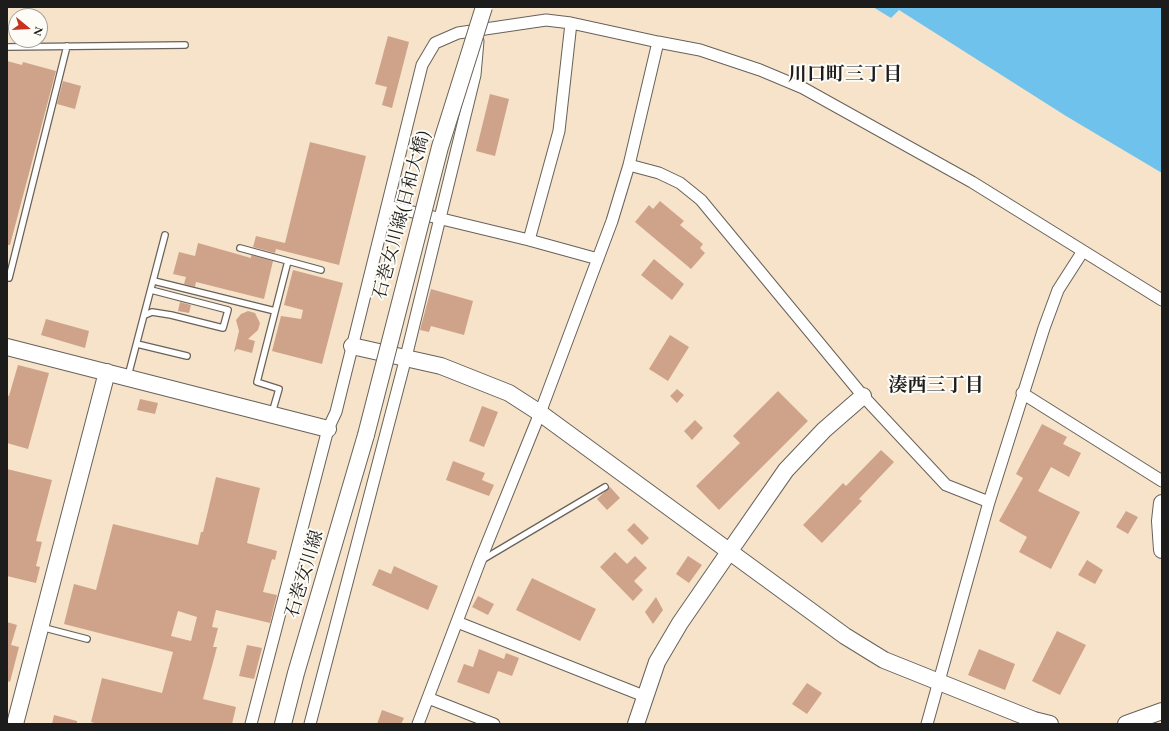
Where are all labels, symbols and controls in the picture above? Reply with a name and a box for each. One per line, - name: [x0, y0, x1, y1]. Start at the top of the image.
- north arrow: [8, 8, 48, 48]
- text: N: [30, 25, 46, 38]
- district label: 川口町三丁目: [788, 64, 902, 86]
- street label: 石巻女川線(日和大橋): [369, 128, 435, 302]
- district label: 湊西三丁目: [889, 375, 983, 397]
- street label: 石巻女川線: [282, 528, 328, 620]

